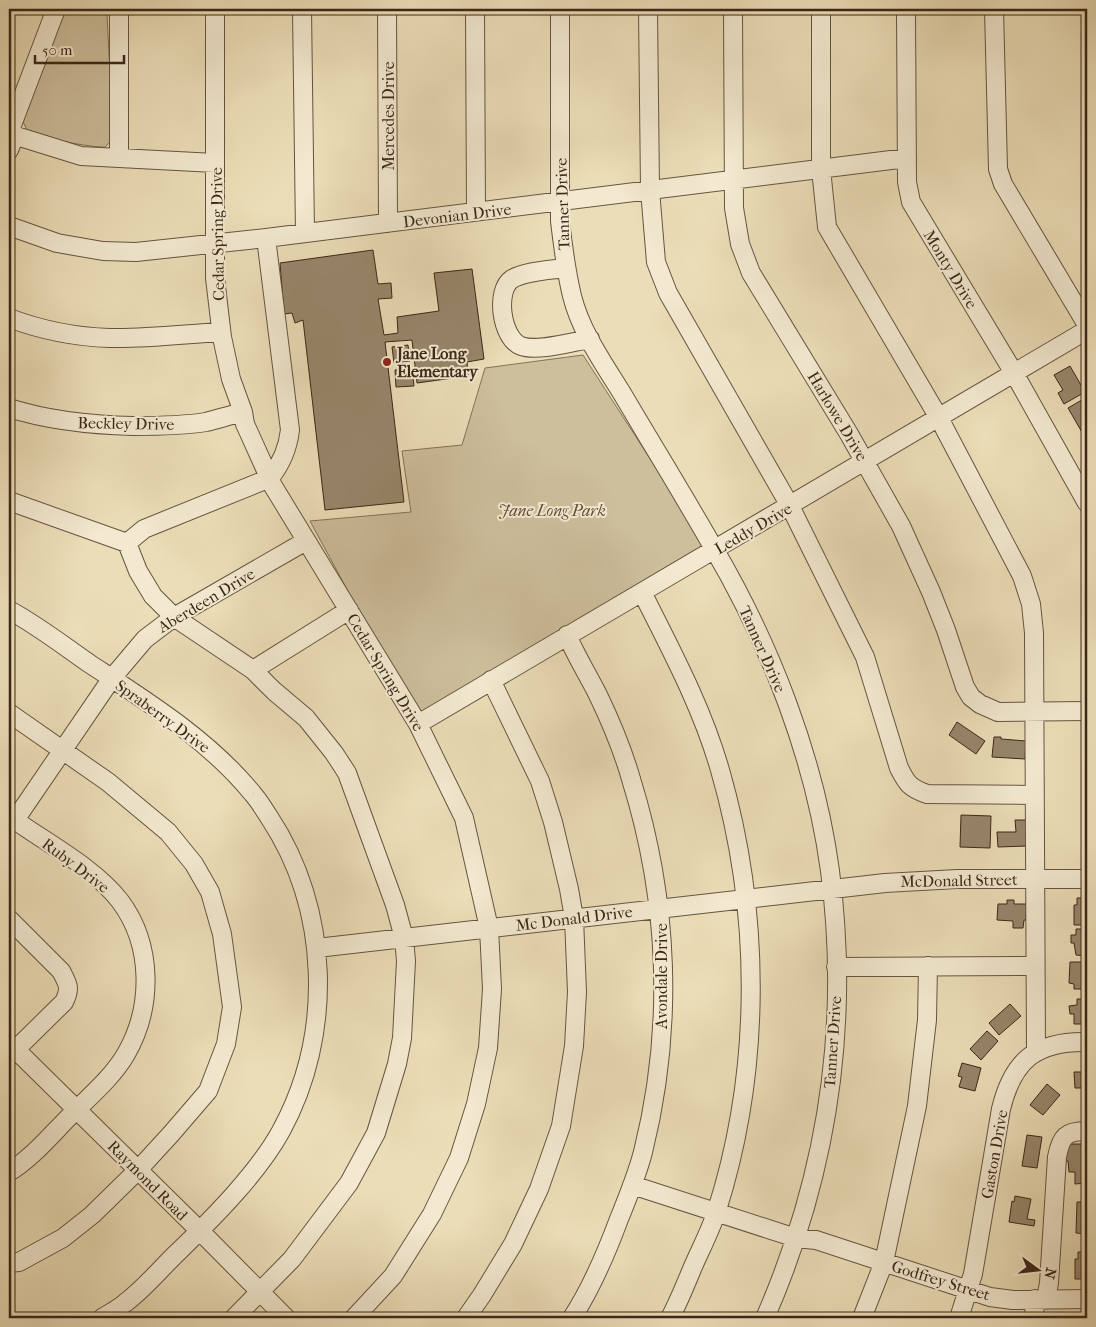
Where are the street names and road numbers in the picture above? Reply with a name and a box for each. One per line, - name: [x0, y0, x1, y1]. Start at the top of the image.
- street label: Mercedes Drive: [379, 61, 398, 171]
- street label: Tanner Drive: [551, 157, 574, 251]
- street label: Cedar Spring Drive: [207, 167, 228, 301]
- street label: Devonian Drive: [402, 199, 512, 232]
- street label: Monty Drive: [920, 226, 982, 312]
- street label: Harlowe Drive: [803, 368, 872, 464]
- street label: Beckley Drive: [78, 413, 175, 434]
- street label: Leddy Drive: [711, 499, 795, 558]
- street label: Aberdeen Drive: [154, 564, 258, 637]
- street label: Tanner Drive: [735, 603, 790, 695]
- street label: Cedar Spring Drive: [343, 610, 428, 735]
- street label: Spraberry Drive: [112, 676, 214, 757]
- street label: Ruby Drive: [38, 834, 113, 897]
- street label: McDonald Street: [900, 870, 1018, 891]
- street label: Mc Donald Drive: [515, 902, 634, 935]
- street label: Avondale Drive: [652, 923, 671, 1030]
- street label: Tanner Drive: [820, 995, 845, 1089]
- street label: Gaston Drive: [977, 1108, 1012, 1200]
- street label: Raymond Road: [104, 1136, 192, 1225]
- street label: Godfrey Street: [889, 1256, 993, 1305]

